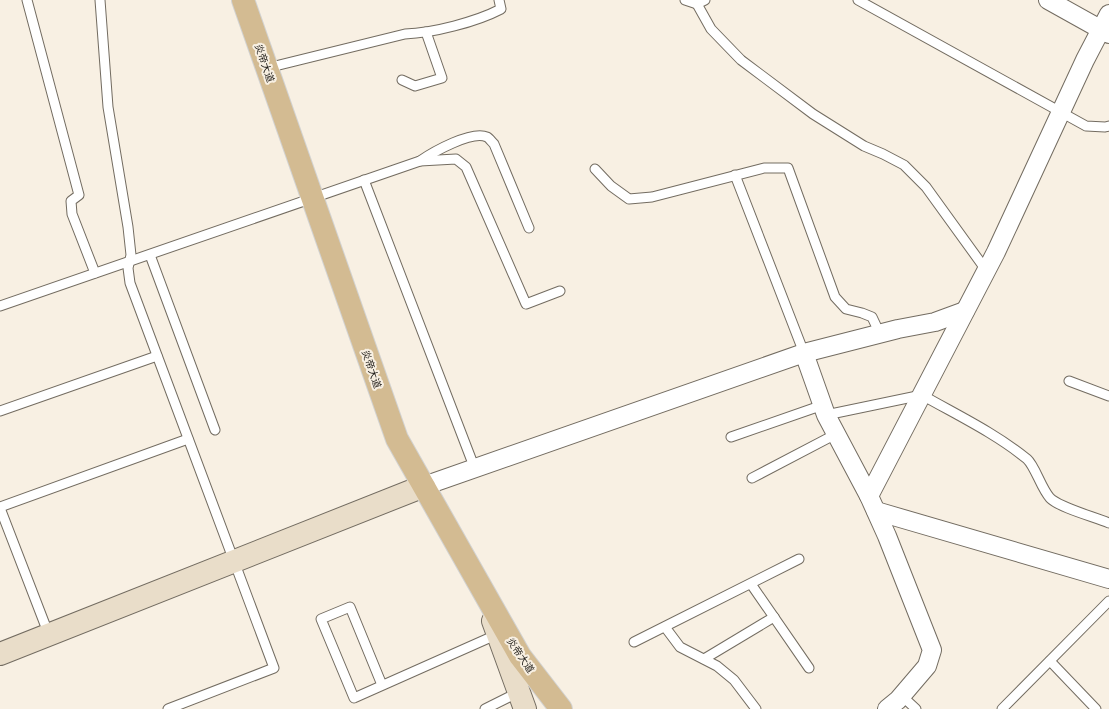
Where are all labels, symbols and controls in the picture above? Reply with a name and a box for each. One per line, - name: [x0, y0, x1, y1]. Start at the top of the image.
- street label: 炎帝大道: [253, 42, 277, 84]
- street label: 炎帝大道: [360, 348, 384, 390]
- street label: 炎帝大道: [505, 635, 537, 675]

